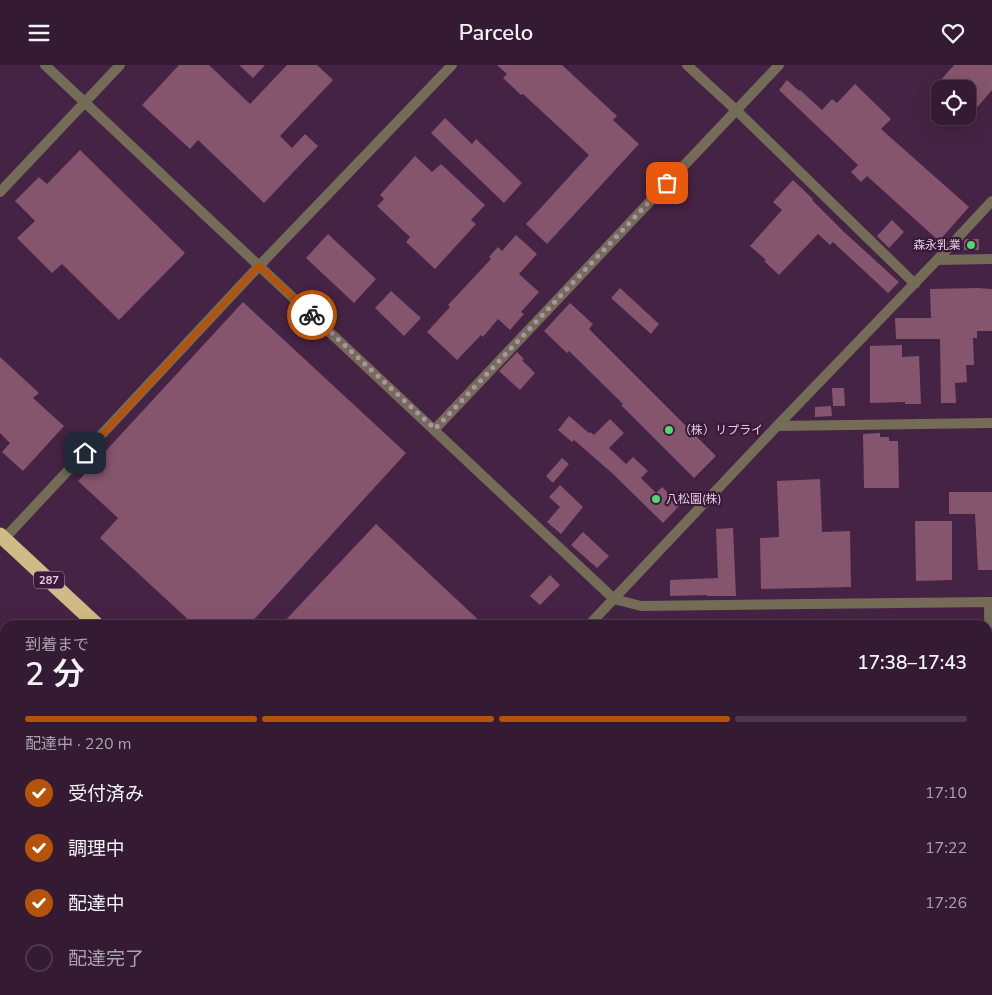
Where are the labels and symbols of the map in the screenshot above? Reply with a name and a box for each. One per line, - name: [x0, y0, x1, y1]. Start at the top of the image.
- pin: [646, 162, 688, 204]
- place label: 森永乳業: [913, 237, 961, 253]
- marker: 森永乳業: [965, 239, 977, 251]
- courier: [287, 290, 337, 340]
- place label: （株）リプライ: [679, 422, 763, 438]
- marker: （株）リプライ: [663, 424, 675, 436]
- pin: [64, 432, 106, 474]
- place label: 八松園(株): [666, 491, 722, 507]
- marker: 八松園(株): [650, 493, 662, 505]
- road number: 287: [34, 571, 64, 589]

